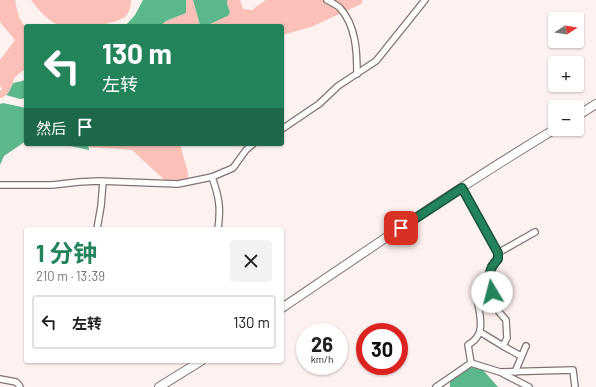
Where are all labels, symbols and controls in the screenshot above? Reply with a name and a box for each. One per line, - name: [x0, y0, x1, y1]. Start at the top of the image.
- north arrow: [548, 12, 584, 48]
- map controls: [548, 12, 584, 136]
- text: 130 m: [102, 36, 172, 70]
- icon: left: [36, 40, 88, 92]
- button: +: [548, 56, 584, 92]
- text: 左转: [102, 73, 138, 95]
- button: −: [548, 100, 584, 136]
- icon: arrive: [74, 116, 96, 138]
- text: 然后: [36, 119, 66, 137]
- pin: [384, 211, 418, 245]
- icon: arrive: [390, 217, 412, 239]
- text: 1 分钟: [36, 238, 97, 267]
- button: close: [230, 240, 272, 282]
- text: 210 m · 13:39: [36, 268, 105, 284]
- position arrow: [471, 271, 513, 313]
- icon: left: [38, 311, 60, 333]
- text: 130 m: [233, 313, 270, 331]
- text: 左转: [72, 314, 102, 332]
- speed limit sign: 30: [356, 323, 408, 375]
- text: 26: [311, 332, 333, 356]
- text: km/h: [311, 353, 333, 365]

